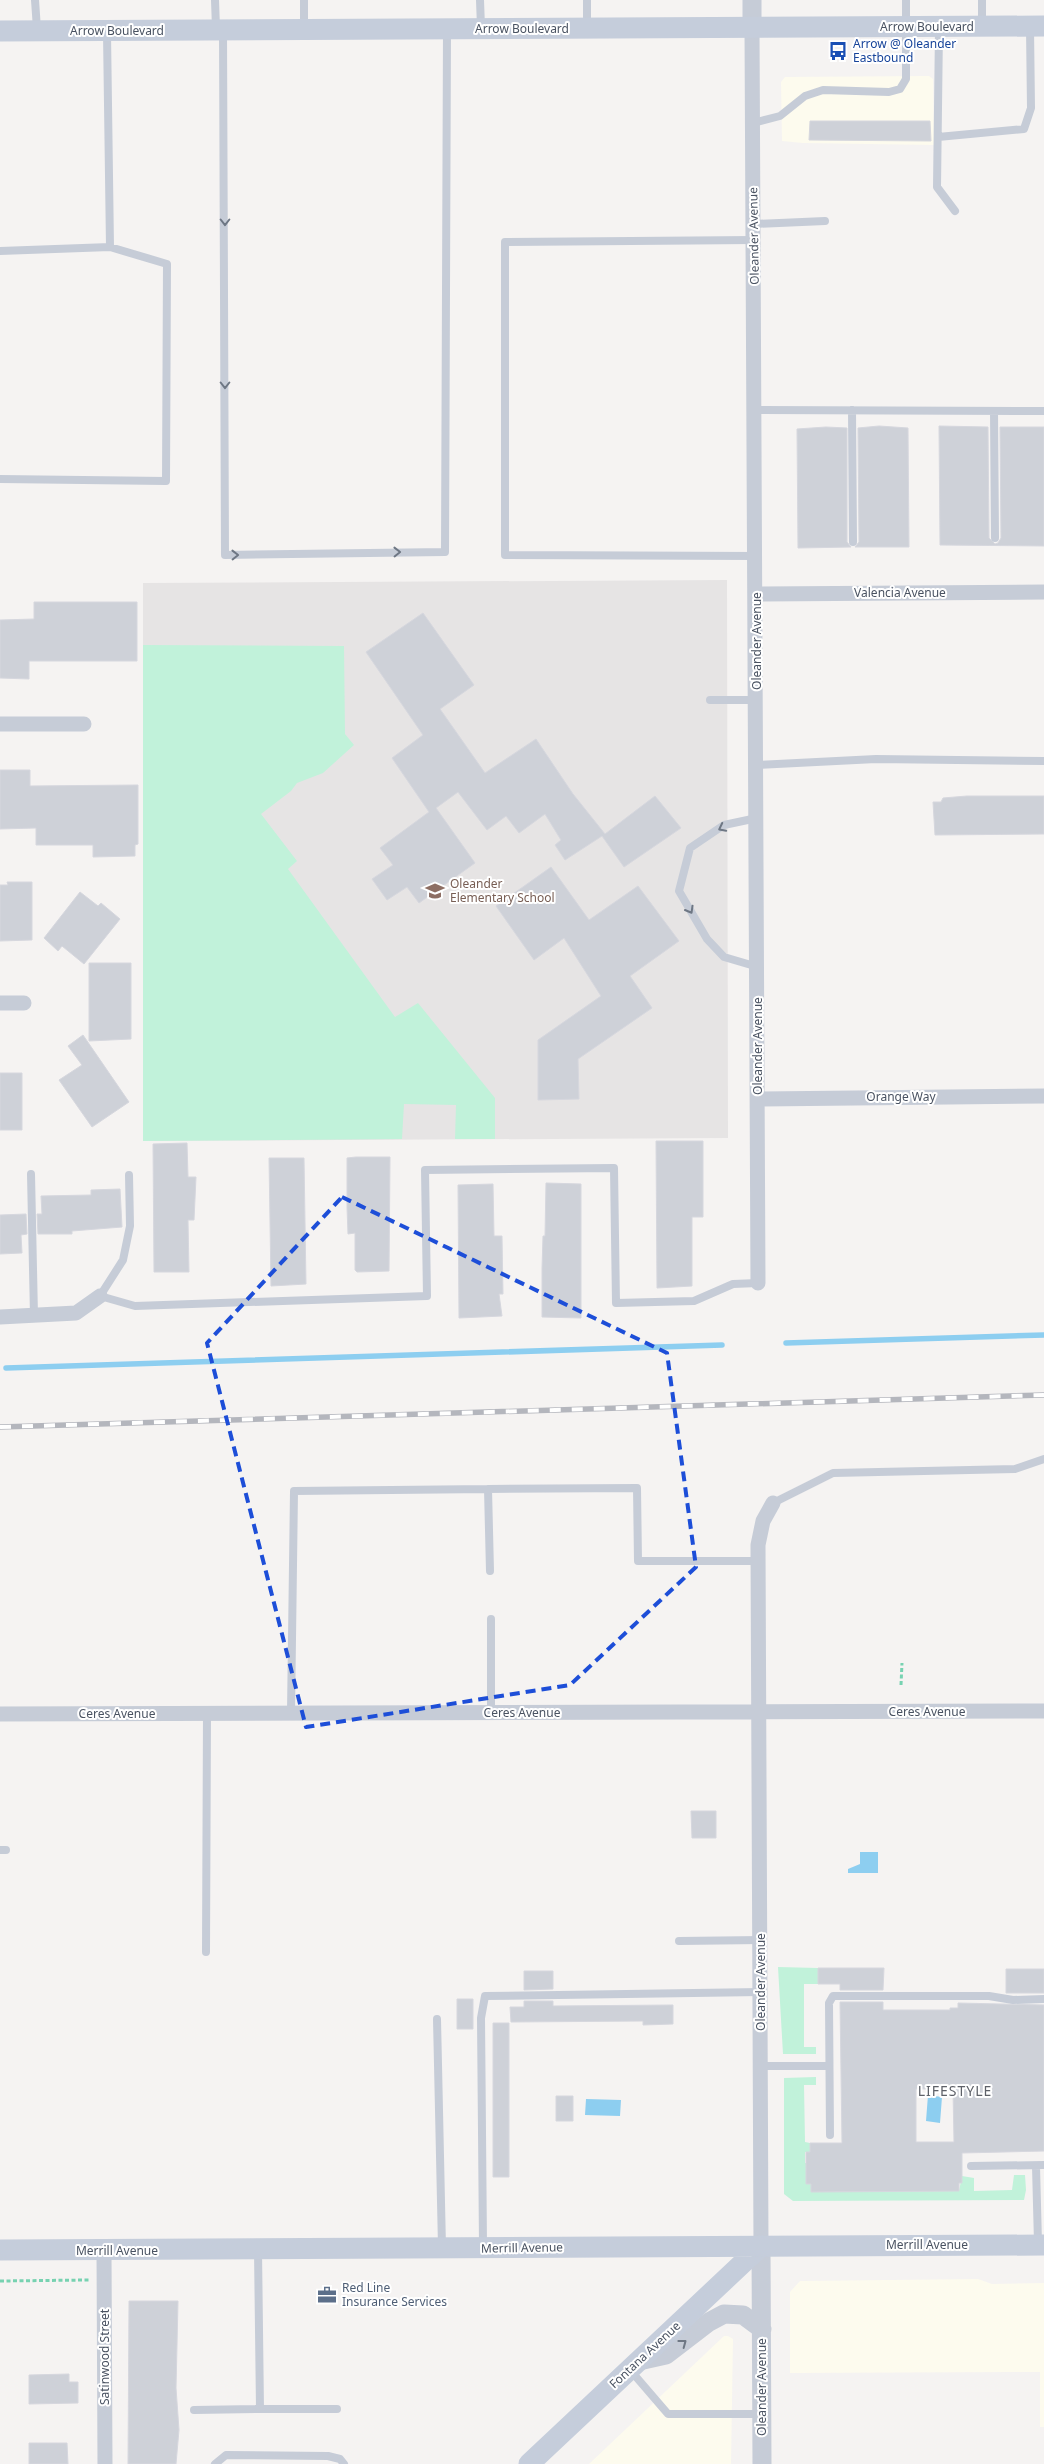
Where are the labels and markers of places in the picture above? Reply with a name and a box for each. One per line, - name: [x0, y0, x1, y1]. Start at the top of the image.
- place label: Arrow @ Oleander Eastbound: [853, 35, 956, 66]
- bus stop icon: Arrow @ Oleander Eastbound: [827, 40, 849, 62]
- place label: Oleander Elementary School: [450, 875, 555, 906]
- school or university icon: Oleander Elementary School: [424, 880, 446, 902]
- place label: Red Line Insurance Services: [342, 2279, 447, 2310]
- office icon: Red Line Insurance Services: [316, 2284, 338, 2306]

